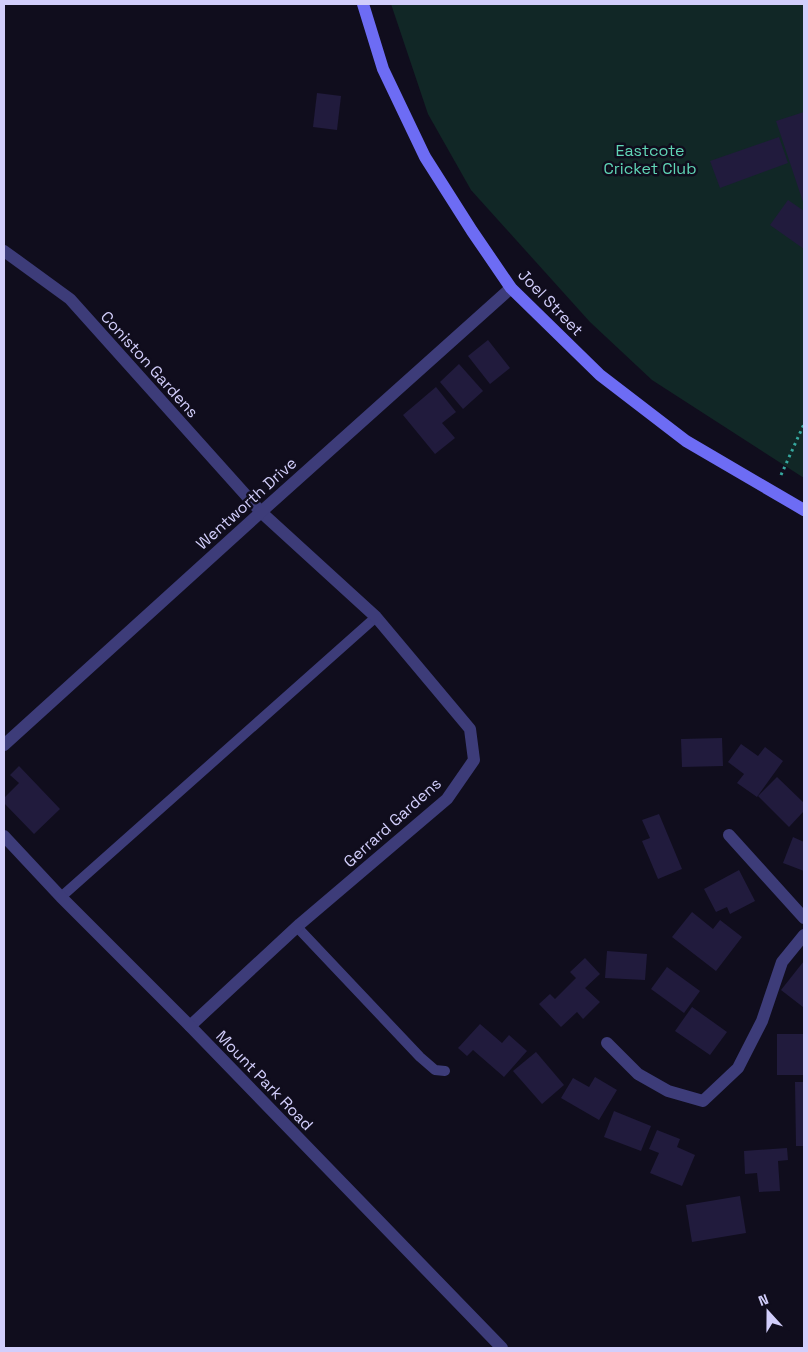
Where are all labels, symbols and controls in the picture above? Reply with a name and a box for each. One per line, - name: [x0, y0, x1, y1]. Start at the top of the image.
- park label: Eastcote Cricket Club: [604, 140, 696, 179]
- street label: Joel Street: [513, 264, 588, 340]
- street label: Coniston Gardens: [96, 307, 203, 422]
- street label: Wentworth Drive: [192, 453, 301, 554]
- street label: Gerrard Gardens: [339, 773, 446, 872]
- street label: Mount Park Road: [212, 1026, 318, 1135]
- north arrow: [743, 1287, 793, 1337]
- text: N: [756, 1290, 771, 1310]

